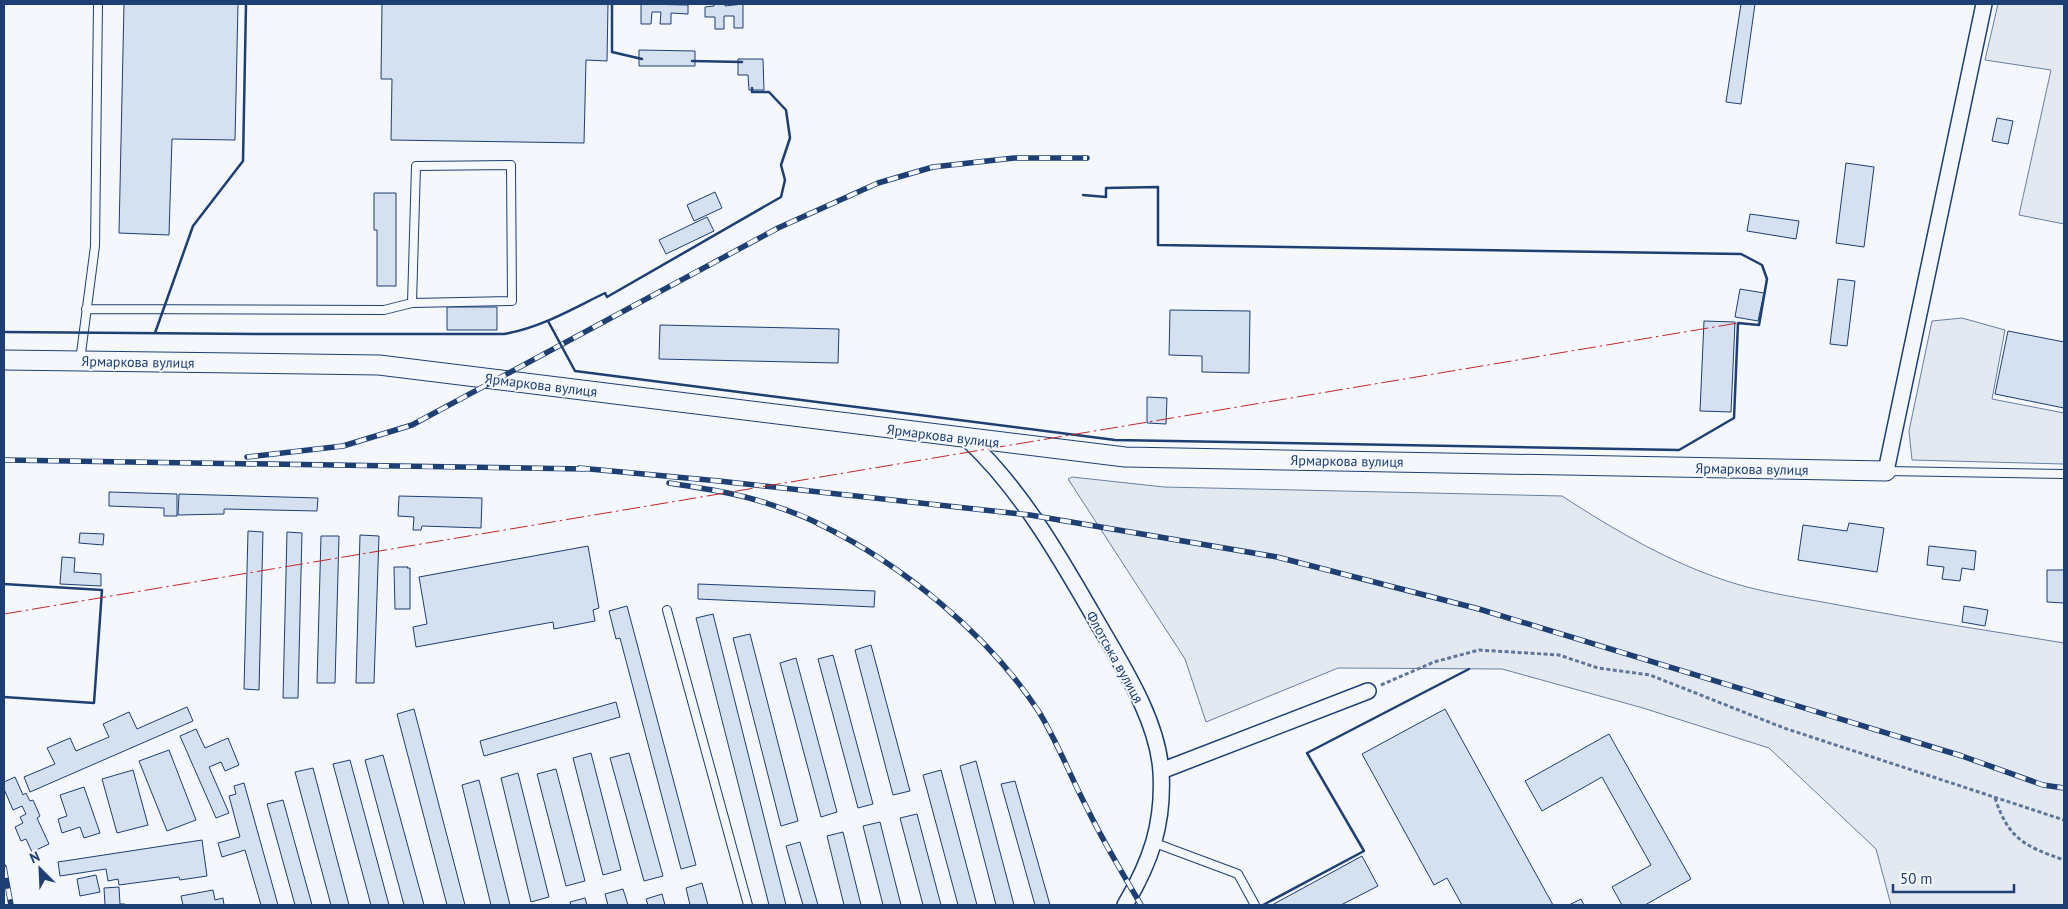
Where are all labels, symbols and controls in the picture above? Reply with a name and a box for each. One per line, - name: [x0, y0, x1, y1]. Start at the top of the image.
- street label: Ярмаркова вулиця: [81, 352, 195, 372]
- street label: Ярмаркова вулиця: [484, 369, 598, 401]
- street label: Ярмаркова вулиця: [886, 420, 1000, 452]
- street label: Ярмаркова вулиця: [1290, 451, 1404, 471]
- street label: Ярмаркова вулиця: [1695, 459, 1809, 479]
- street label: Флотська вулиця: [1082, 608, 1148, 706]
- north arrow: [15, 844, 65, 894]
- text: N: [27, 847, 43, 867]
- scale bar: [1893, 862, 2014, 894]
- text: 50 m: [1900, 869, 1933, 888]

